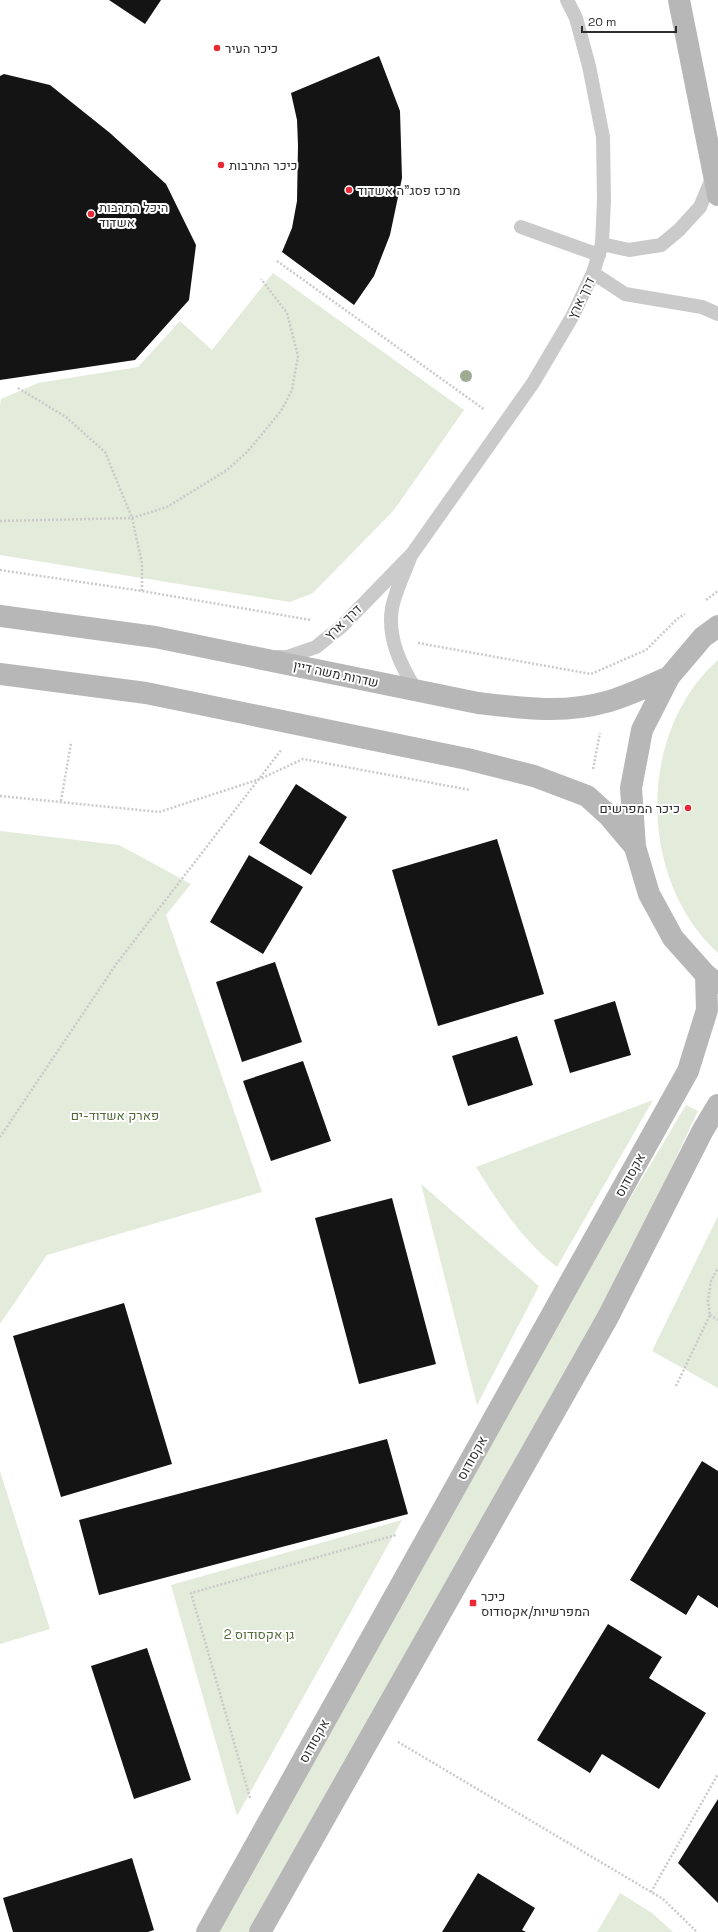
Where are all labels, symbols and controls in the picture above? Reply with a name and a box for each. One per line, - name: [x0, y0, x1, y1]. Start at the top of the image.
- scale bar: [582, 8, 676, 34]
- text: 20 m: [588, 14, 616, 30]
- place label: כיכר העיר: [225, 40, 278, 57]
- marker: כיכר העיר: [212, 43, 222, 53]
- place label: כיכר התרבות: [229, 157, 298, 174]
- marker: כיכר התרבות: [216, 160, 226, 170]
- place label: מרכז פסג"ה אשדוד: [357, 182, 461, 199]
- marker: מרכז פסג"ה אשדוד: [344, 185, 354, 195]
- place label: היכל התרבות אשדוד: [99, 199, 169, 231]
- marker: היכל התרבות אשדוד: [86, 209, 96, 219]
- street label: דרך ארץ: [564, 274, 599, 322]
- street label: דרך ארץ: [321, 600, 365, 643]
- street label: שדרות משה דיין: [292, 657, 380, 691]
- place label: כיכר המפרשים: [599, 800, 680, 817]
- marker: כיכר המפרשים: [683, 803, 693, 813]
- park label: פארק אשדוד-ים: [71, 1107, 159, 1124]
- street label: אקסודוס: [611, 1150, 649, 1200]
- street label: אקסודוס: [453, 1433, 491, 1483]
- place label: כיכר המפרשיות/אקסודוס: [481, 1588, 590, 1620]
- marker: כיכר המפרשיות/אקסודוס: [468, 1598, 478, 1608]
- park label: גן אקסודוס 2: [224, 1626, 294, 1643]
- street label: אקסודוס: [295, 1716, 333, 1766]

